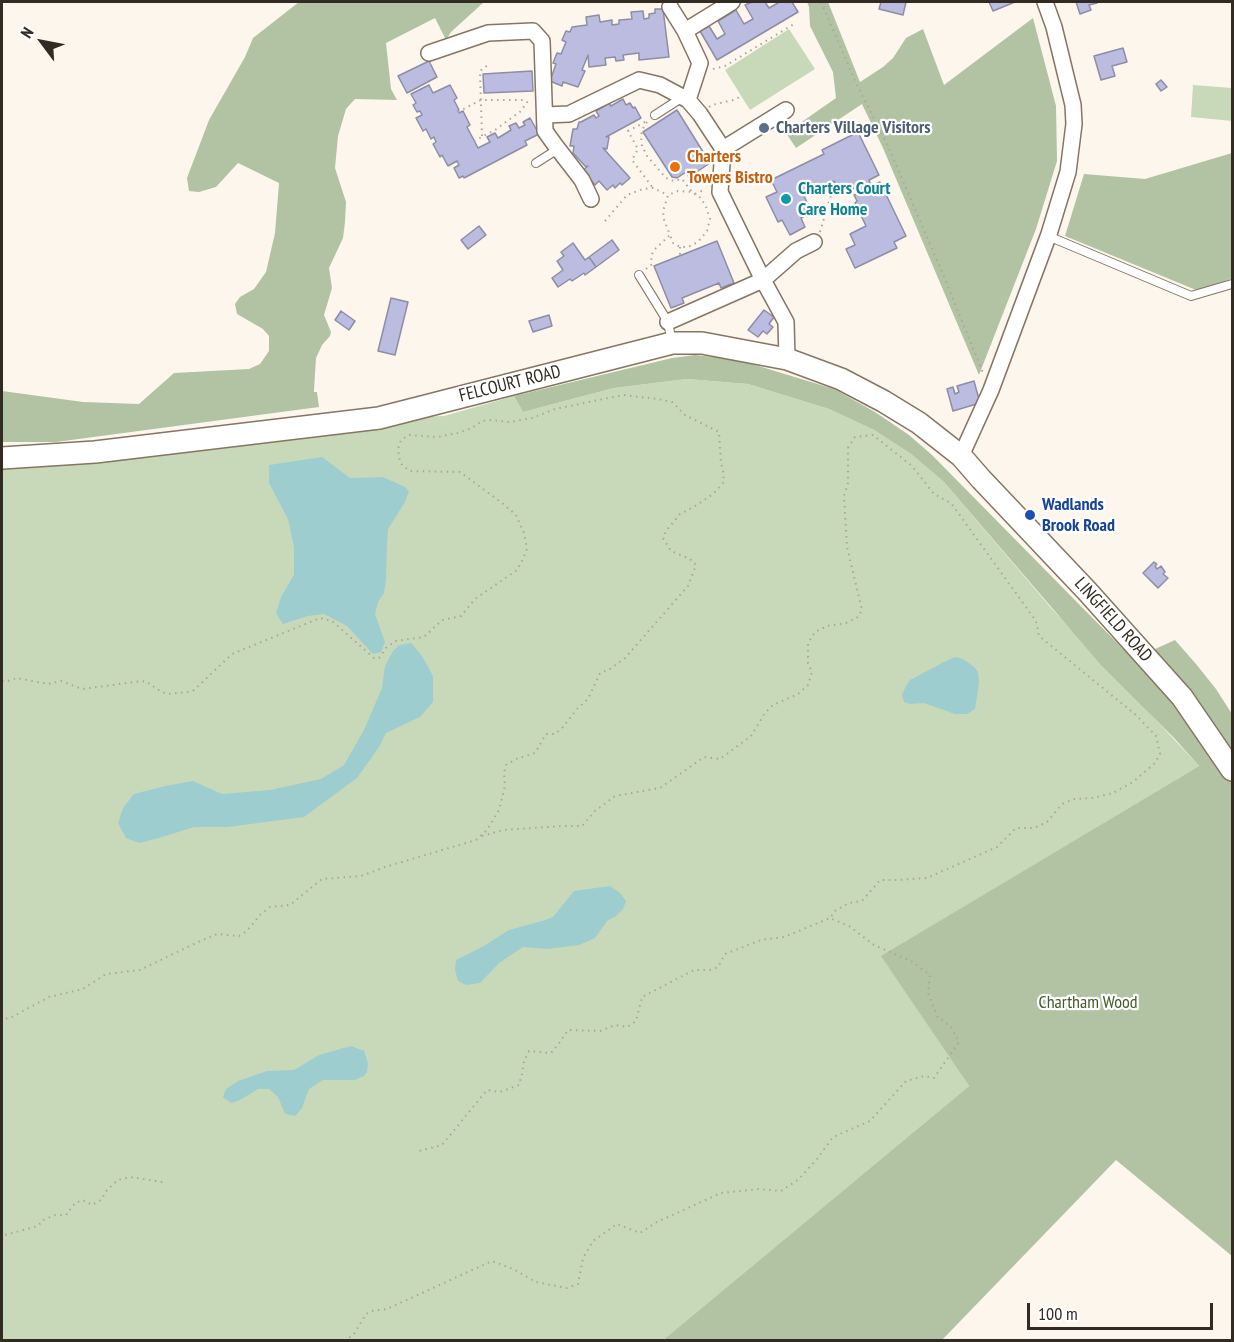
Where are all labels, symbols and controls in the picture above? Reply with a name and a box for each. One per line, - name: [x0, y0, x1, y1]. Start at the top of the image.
- north arrow: [12, 12, 72, 72]
- text: N: [16, 24, 38, 41]
- place label: Charters Village Visitors: [776, 117, 931, 139]
- marker: Charters Village Visitors: [757, 121, 771, 135]
- place label: Charters Towers Bistro: [687, 146, 773, 188]
- marker: Charters Towers Bistro: [668, 160, 682, 174]
- place label: Charters Court Care Home: [798, 178, 890, 220]
- marker: Charters Court Care Home: [779, 192, 793, 206]
- street label: FELCOURT ROAD: [457, 361, 563, 407]
- place label: Wadlands Brook Road: [1042, 494, 1115, 536]
- marker: Wadlands Brook Road: [1023, 508, 1037, 522]
- street label: LINGFIELD ROAD: [1070, 573, 1156, 667]
- park label: Chartham Wood: [1038, 992, 1138, 1014]
- scale bar: [1030, 1291, 1216, 1329]
- text: 100 m: [1038, 1302, 1078, 1325]

